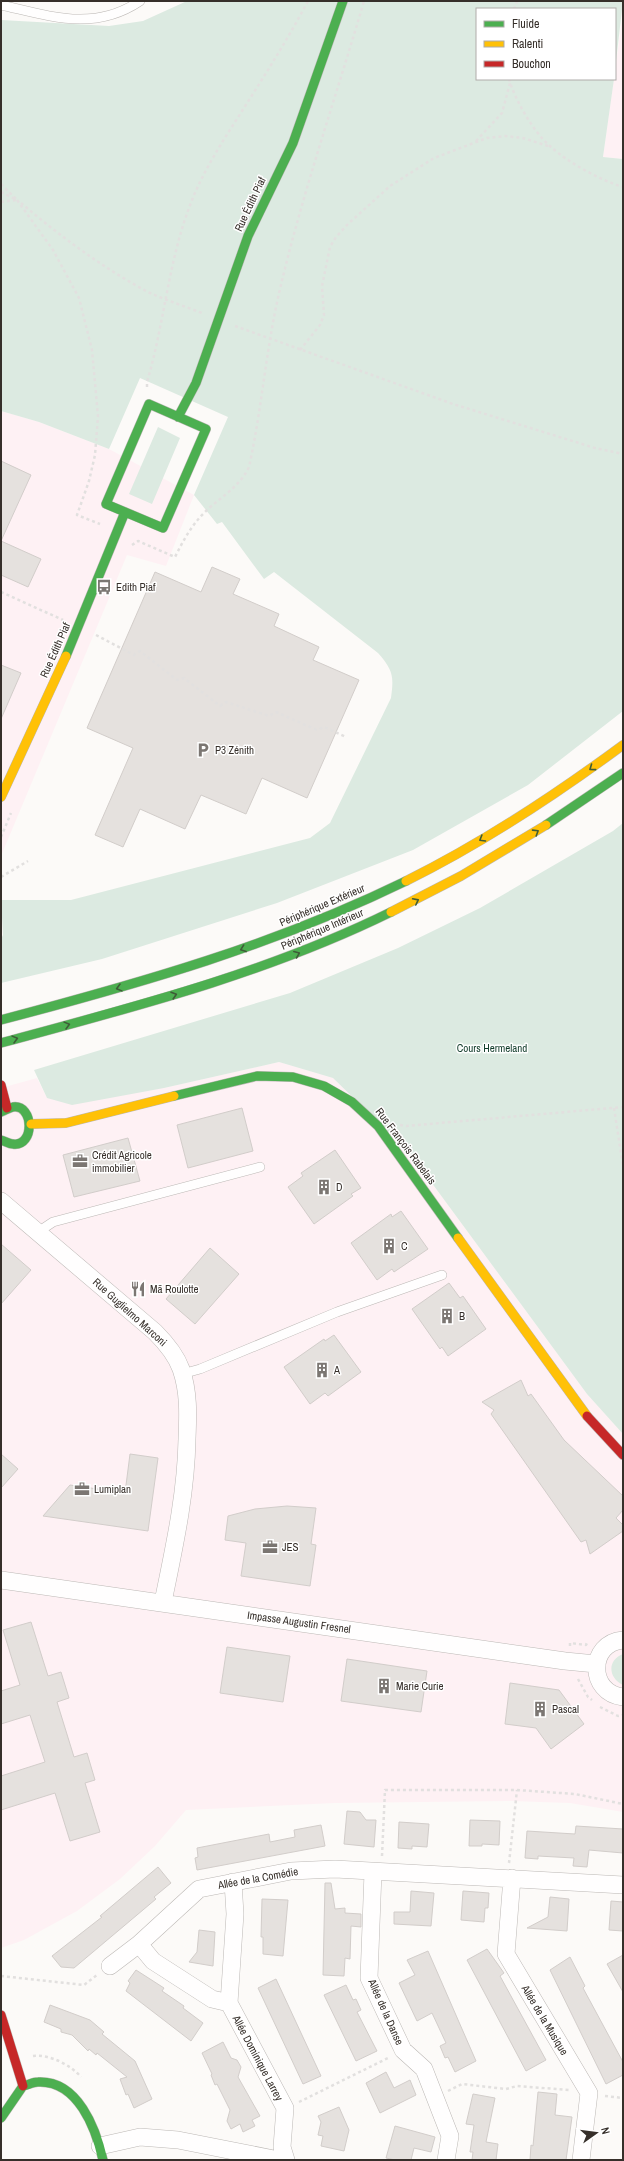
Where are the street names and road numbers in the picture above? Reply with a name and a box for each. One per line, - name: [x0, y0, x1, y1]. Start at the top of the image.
- street label: Rue Édith Piaf: [231, 174, 269, 234]
- street label: Rue Édith Piaf: [37, 620, 74, 680]
- street label: Périphérique Extérieur: [277, 881, 367, 929]
- street label: Périphérique Intérieur: [279, 905, 365, 953]
- street label: Rue François Rabelais: [373, 1105, 440, 1187]
- street label: Rue Guglielmo Marconi: [90, 1275, 170, 1349]
- street label: Impasse Augustin Fresnel: [246, 1608, 352, 1636]
- street label: Allée de la Comédie: [216, 1864, 299, 1892]
- street label: Allée de la Danse: [365, 1976, 407, 2047]
- street label: Allée de la Musique: [518, 1982, 571, 2058]
- street label: Allée Dominique Larrey: [229, 2012, 287, 2104]

